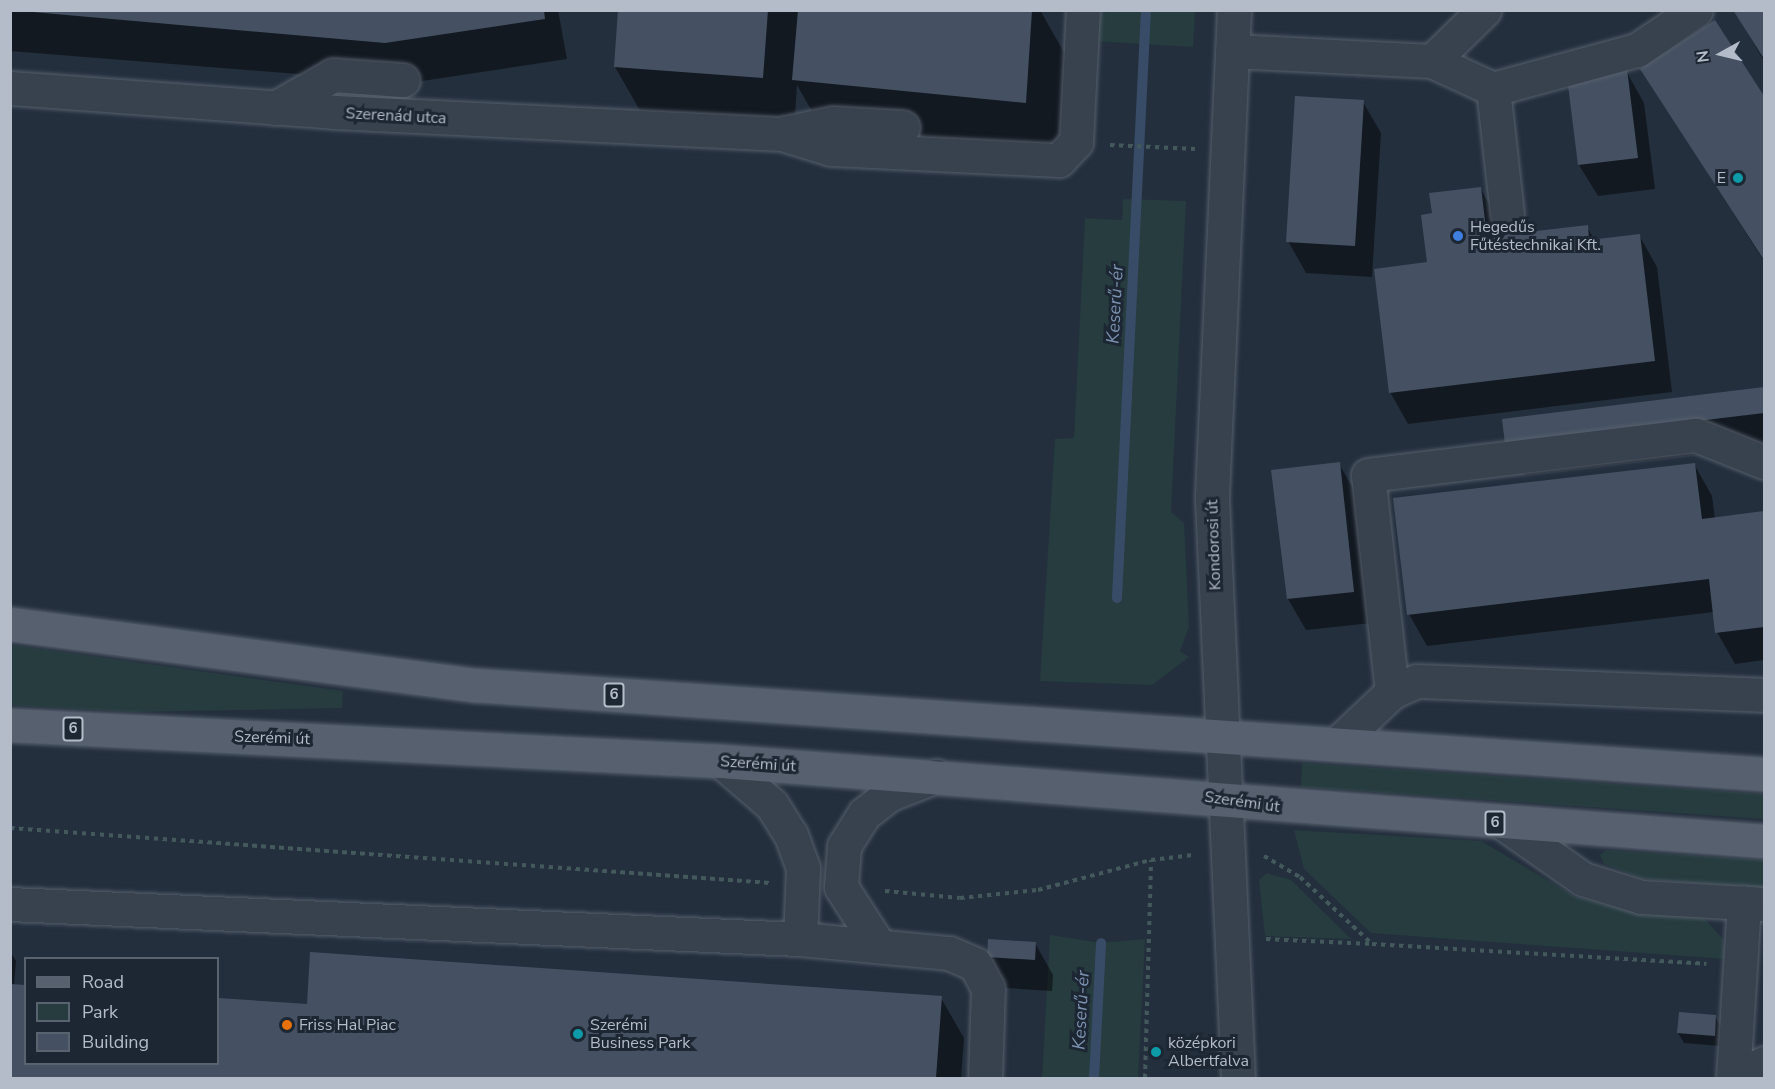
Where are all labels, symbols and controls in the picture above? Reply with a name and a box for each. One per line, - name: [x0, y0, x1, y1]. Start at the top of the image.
- north arrow: [1691, 24, 1751, 84]
- text: N: [1691, 49, 1715, 64]
- street label: Szerenád utca: [345, 104, 447, 128]
- place label: E: [1717, 168, 1726, 188]
- marker: E: [1731, 171, 1745, 185]
- place label: Hegedűs Fűtéstechnikai Kft.: [1470, 217, 1601, 255]
- marker: Hegedűs Fűtéstechnikai Kft.: [1451, 229, 1465, 243]
- water label: Keserű-ér: [1102, 264, 1128, 344]
- street label: Kondorosi út: [1203, 499, 1225, 591]
- road number: 6: [604, 683, 624, 707]
- road number: 6: [62, 717, 84, 741]
- street label: Szerémi út: [234, 727, 310, 749]
- street label: Szerémi út: [720, 752, 796, 776]
- street label: Szerémi út: [1203, 787, 1281, 817]
- road number: 6: [1484, 811, 1506, 835]
- legend: [24, 957, 219, 1065]
- text: Road: [82, 970, 124, 994]
- water label: Keserű-ér: [1068, 970, 1094, 1050]
- text: Park: [82, 1000, 118, 1024]
- place label: Friss Hal Piac: [299, 1015, 396, 1035]
- place label: Szerémi Business Park: [590, 1015, 690, 1053]
- marker: Friss Hal Piac: [280, 1018, 294, 1032]
- marker: Szerémi Business Park: [571, 1027, 585, 1041]
- text: Building: [82, 1030, 149, 1054]
- place label: középkori Albertfalva: [1168, 1033, 1249, 1071]
- marker: középkori Albertfalva: [1149, 1045, 1163, 1059]

